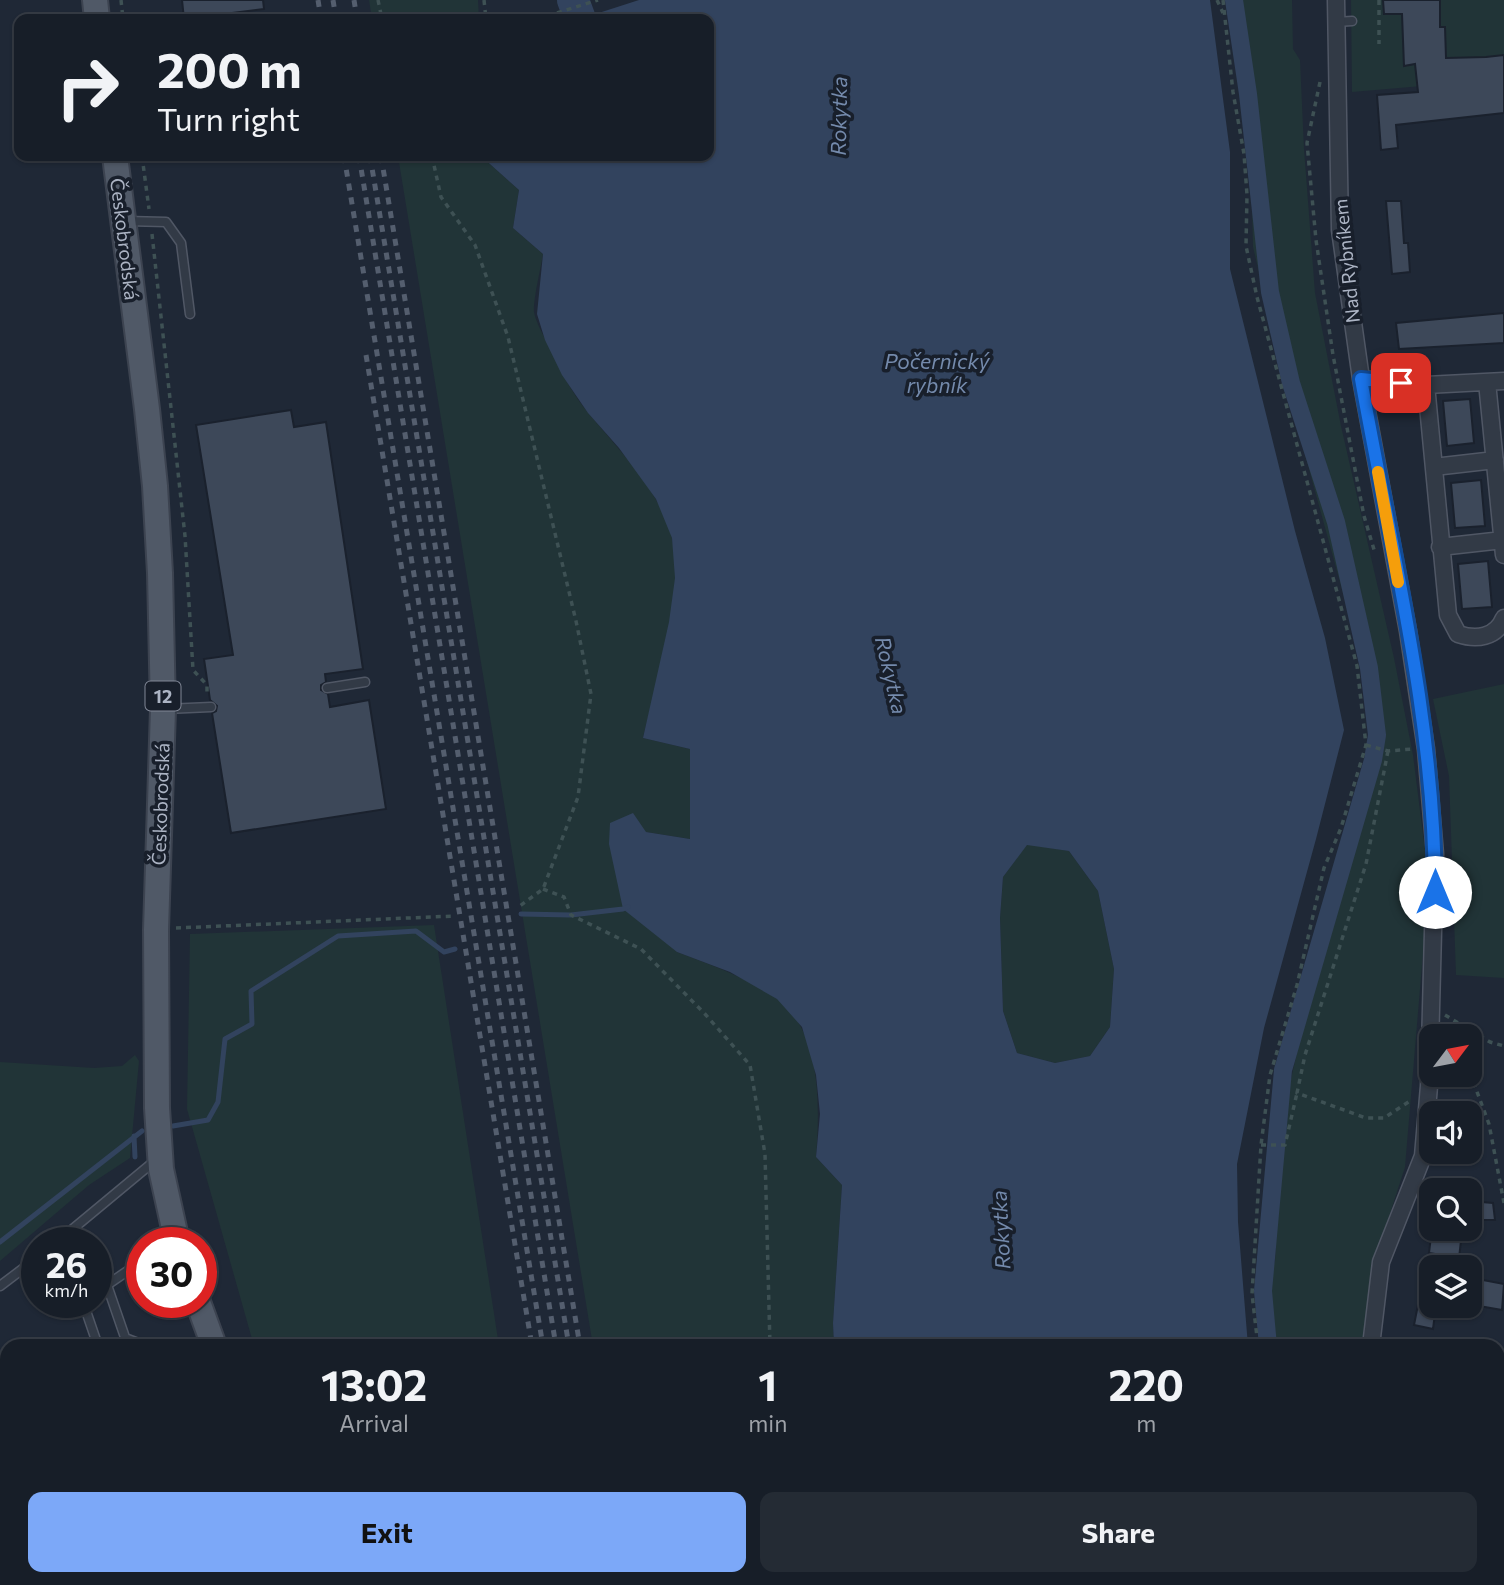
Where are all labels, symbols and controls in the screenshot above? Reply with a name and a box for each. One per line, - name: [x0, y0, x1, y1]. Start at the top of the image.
- text: 200 m: [157, 38, 302, 98]
- icon: right: [42, 42, 133, 133]
- water label: Rokytka: [825, 76, 851, 156]
- text: Turn right: [157, 98, 300, 138]
- street label: Českobrodská: [106, 177, 145, 301]
- street label: Nad Rybníkem: [1328, 198, 1364, 324]
- water label: Počernický rybník: [884, 348, 991, 397]
- pin: [1371, 353, 1431, 413]
- icon: arrive: [1382, 364, 1420, 402]
- water label: Rokytka: [871, 634, 913, 716]
- road number: 12: [146, 682, 180, 710]
- street label: Českobrodská: [145, 742, 174, 866]
- position arrow: [1398, 855, 1472, 929]
- north arrow: [1419, 1024, 1482, 1087]
- map controls: [1419, 1024, 1482, 1318]
- button: sound: [1419, 1101, 1482, 1164]
- button: search: [1419, 1178, 1482, 1241]
- water label: Rokytka: [985, 1190, 1015, 1270]
- speed limit sign: 30: [126, 1227, 217, 1318]
- text: 26: [46, 1242, 87, 1285]
- button: layers: [1419, 1255, 1482, 1318]
- text: km/h: [45, 1279, 88, 1301]
- text: 13:02: [321, 1358, 427, 1410]
- text: 1: [758, 1358, 777, 1410]
- text: 220: [1108, 1358, 1184, 1410]
- text: Arrival: [339, 1409, 409, 1437]
- text: min: [748, 1409, 787, 1437]
- text: m: [1136, 1409, 1156, 1437]
- button: Exit: [28, 1492, 746, 1572]
- button: Share: [760, 1492, 1477, 1572]

